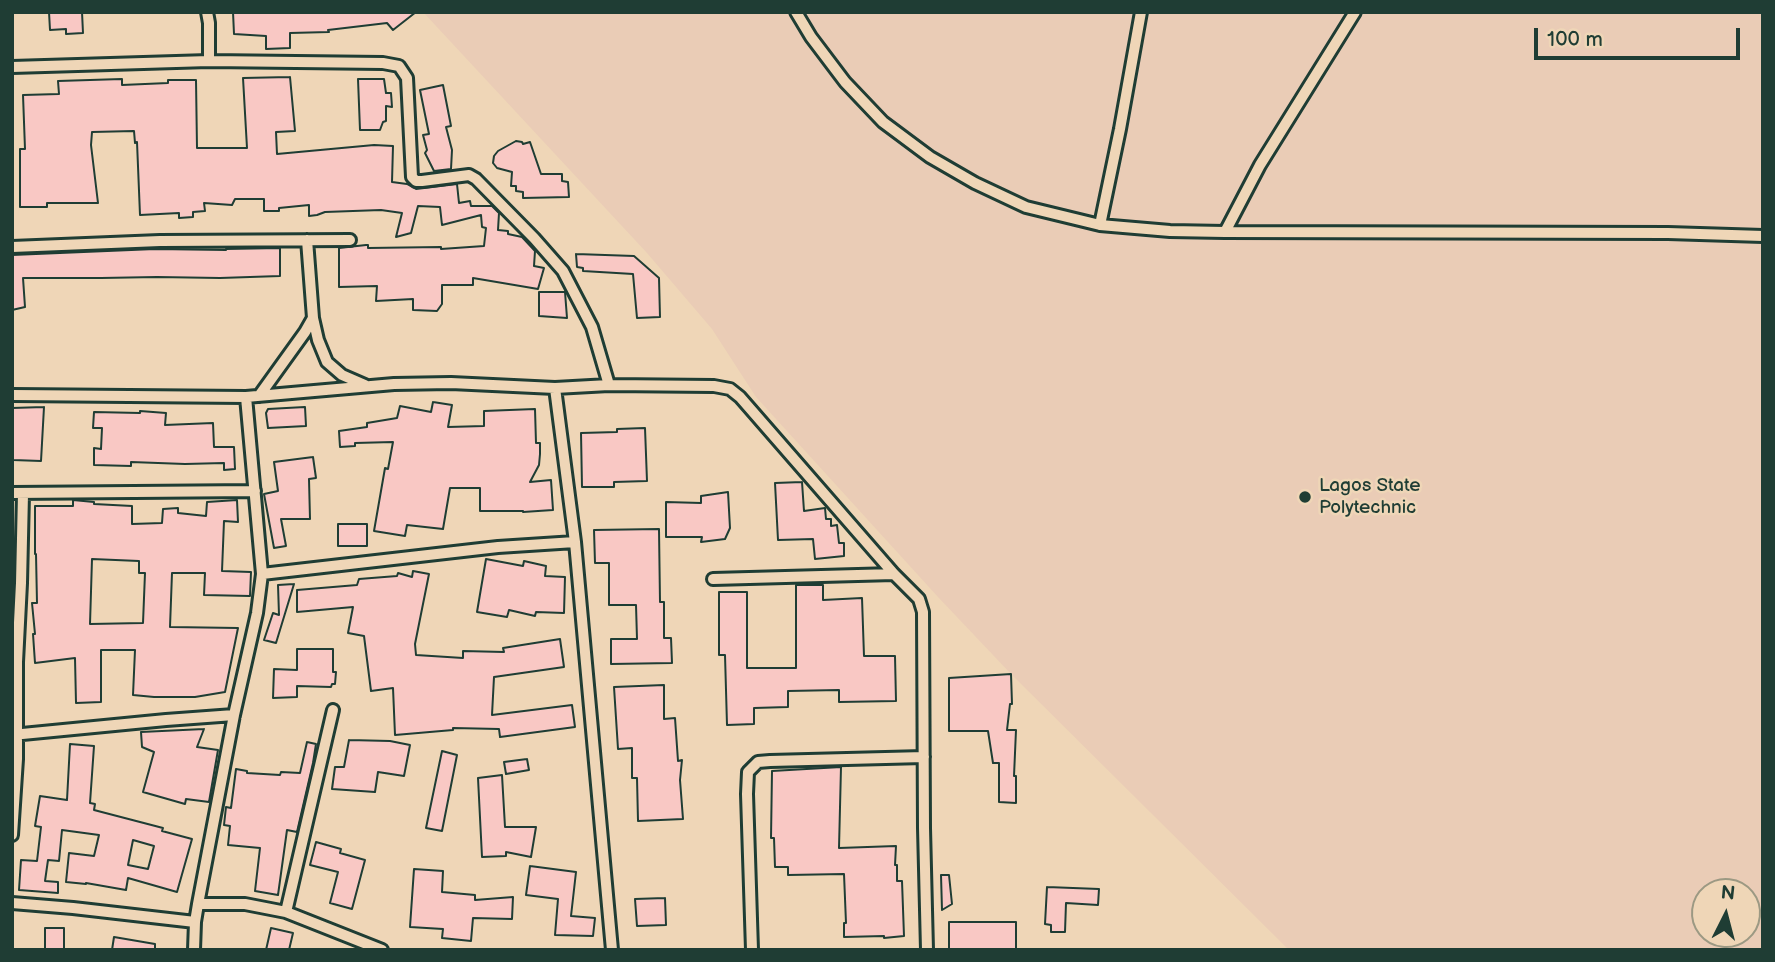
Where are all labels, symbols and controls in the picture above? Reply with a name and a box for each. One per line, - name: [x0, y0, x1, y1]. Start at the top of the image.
- scale bar: [1537, 14, 1744, 58]
- text: 100 m: [1547, 27, 1603, 52]
- place label: Lagos State Polytechnic: [1319, 475, 1420, 519]
- marker: Lagos State Polytechnic: [1297, 489, 1313, 505]
- north arrow: [1691, 878, 1761, 948]
- text: N: [1720, 881, 1736, 906]

